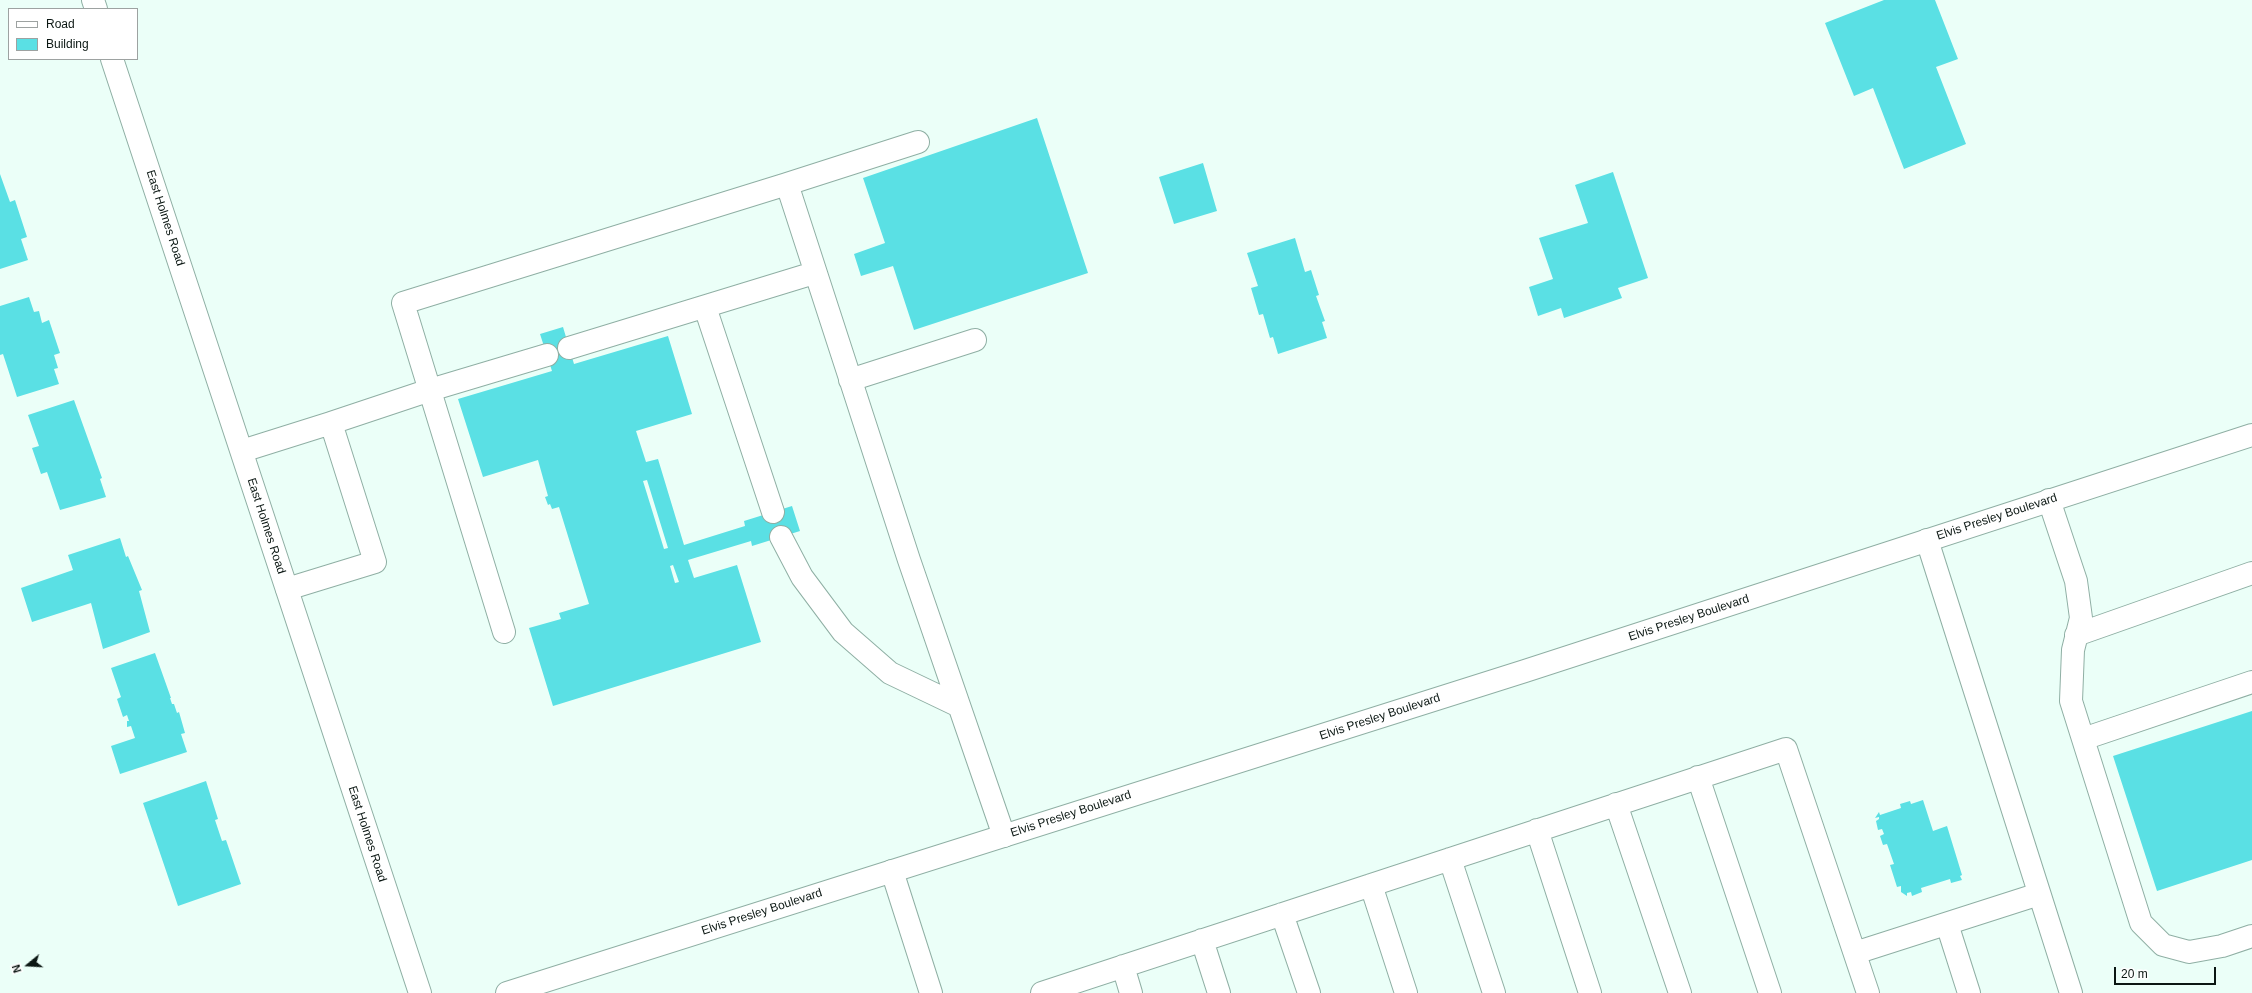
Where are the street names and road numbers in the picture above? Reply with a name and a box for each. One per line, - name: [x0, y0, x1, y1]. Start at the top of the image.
- street label: East Holmes Road: [143, 168, 187, 268]
- street label: East Holmes Road: [244, 476, 288, 576]
- street label: Elvis Presley Boulevard: [1935, 491, 2059, 543]
- street label: Elvis Presley Boulevard: [1627, 592, 1751, 644]
- street label: Elvis Presley Boulevard: [1318, 691, 1442, 743]
- street label: East Holmes Road: [345, 784, 389, 884]
- street label: Elvis Presley Boulevard: [1009, 788, 1133, 840]
- street label: Elvis Presley Boulevard: [700, 886, 824, 938]

